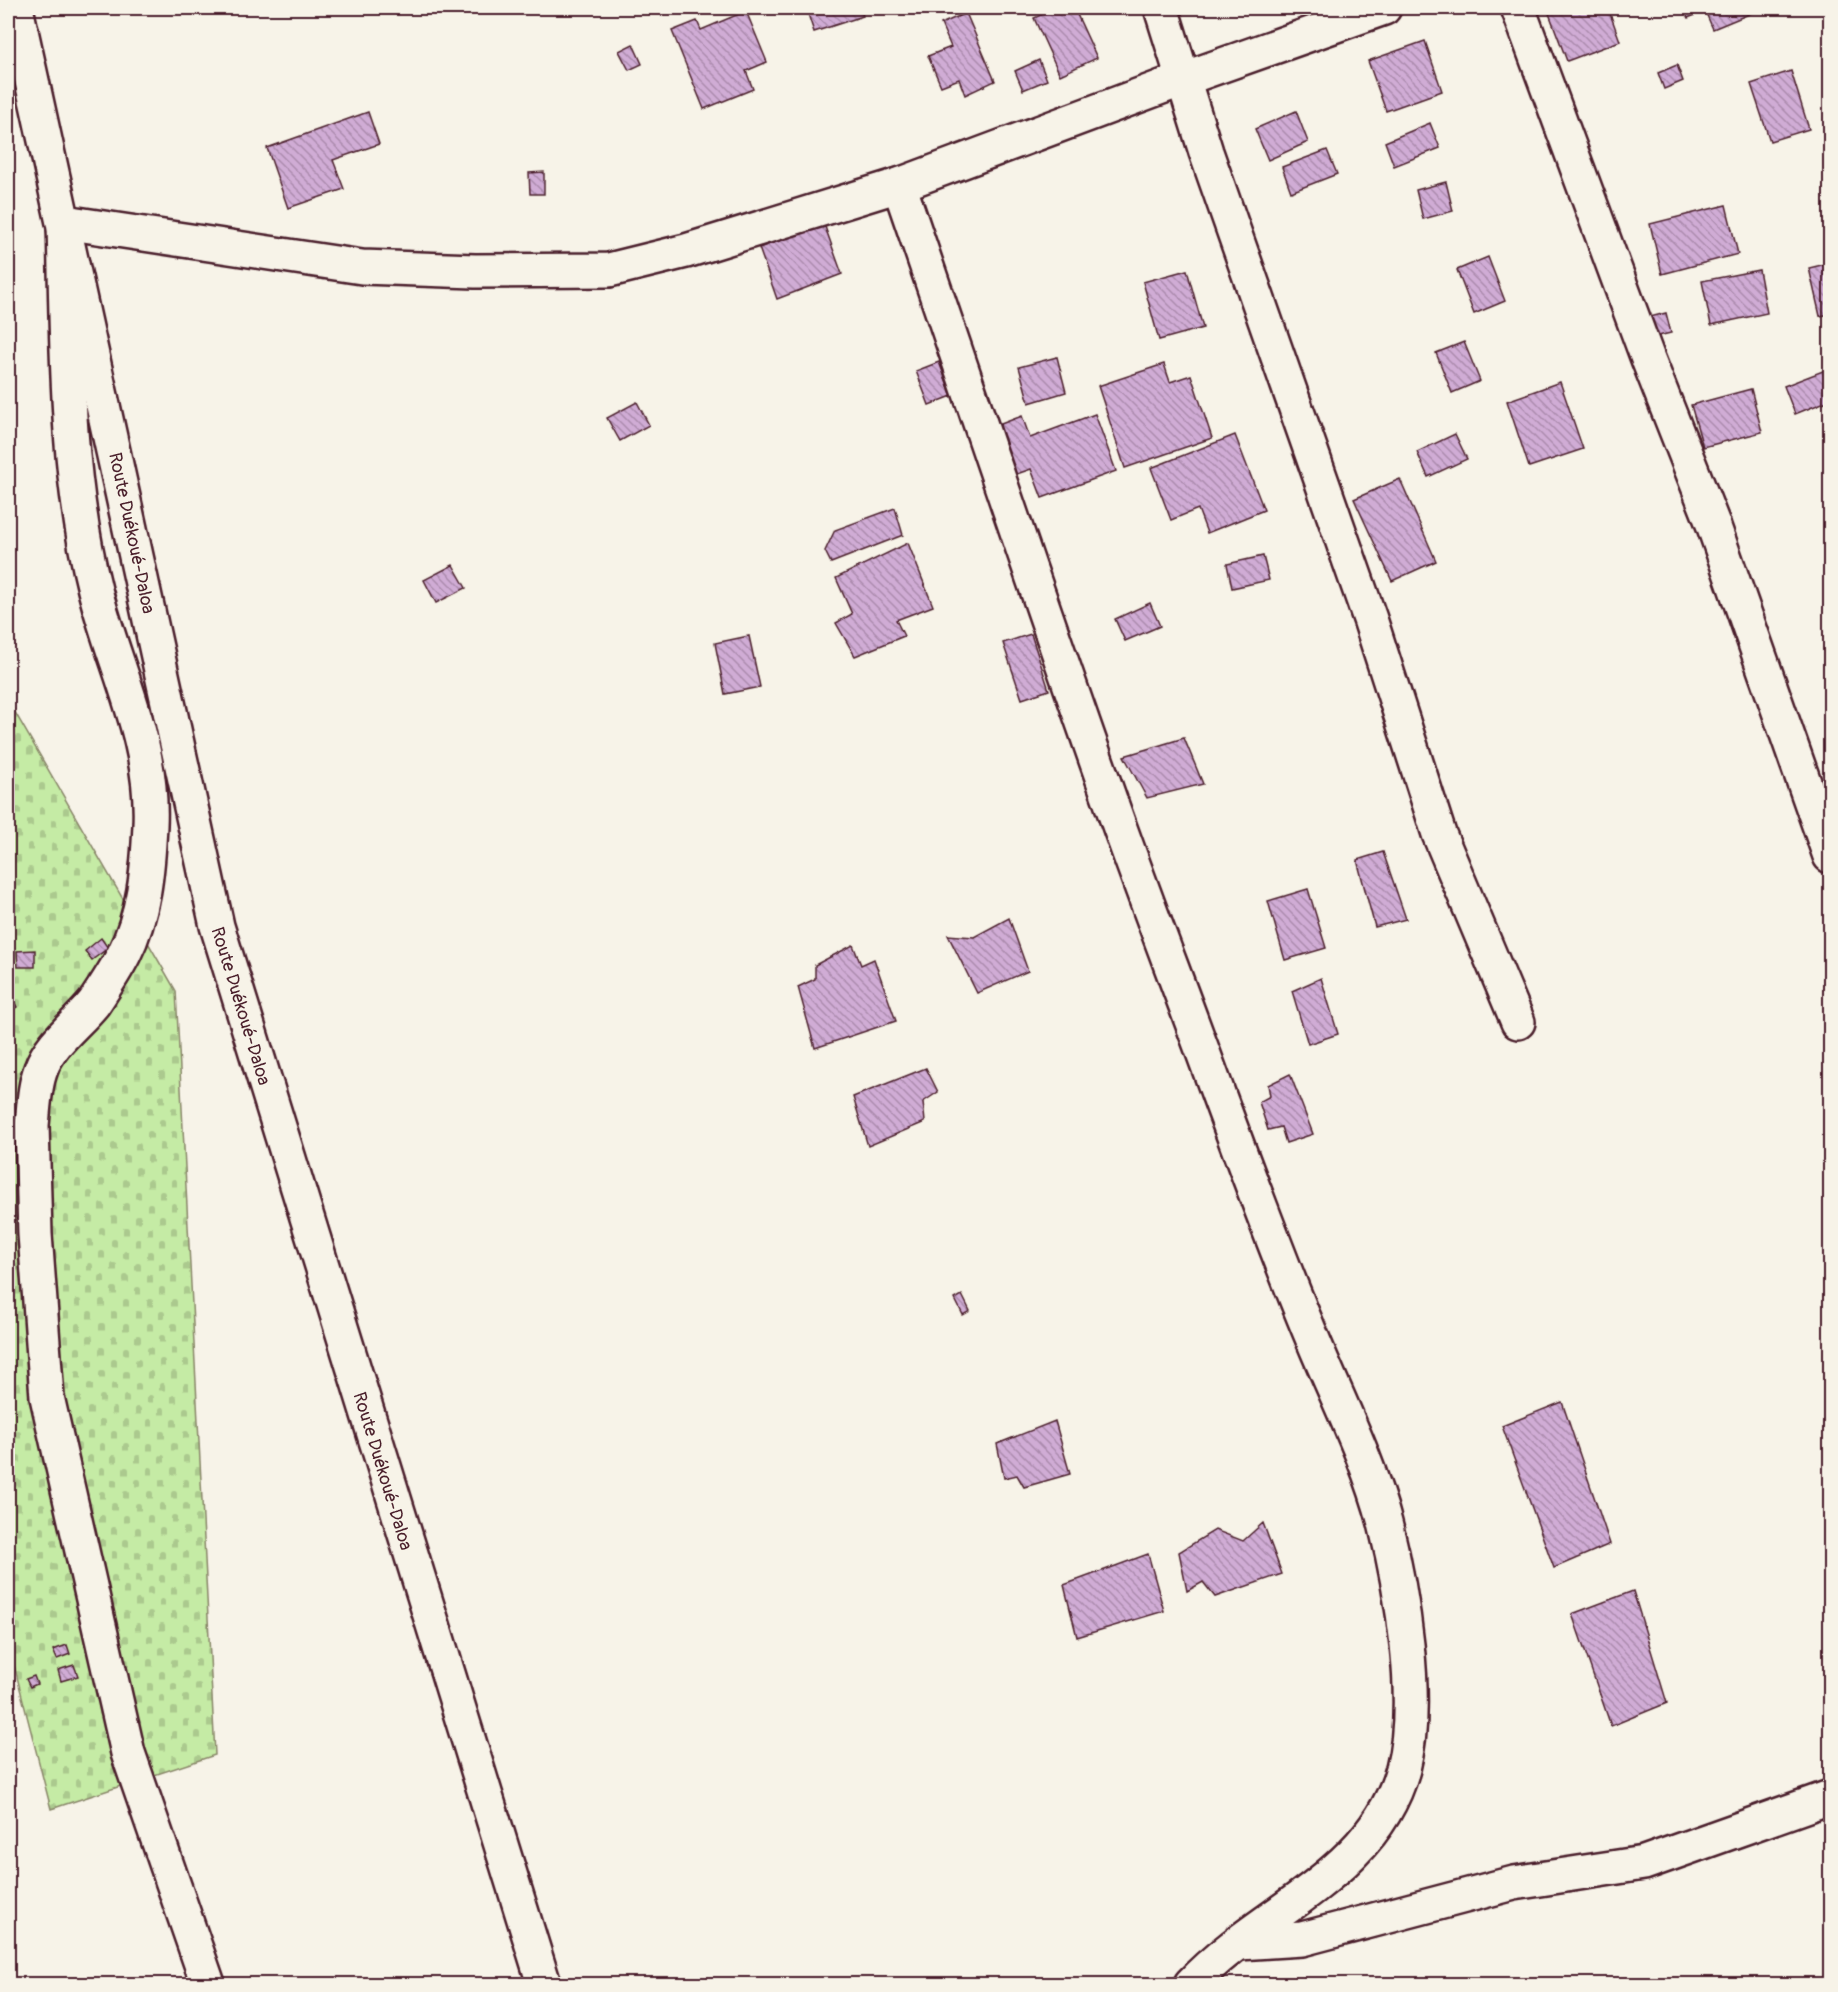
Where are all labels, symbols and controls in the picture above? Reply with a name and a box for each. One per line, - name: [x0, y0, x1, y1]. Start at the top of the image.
- street label: Route Duékoué-Daloa: [103, 450, 160, 616]
- street label: Route Duékoué-Daloa: [206, 924, 276, 1088]
- street label: Route Duékoué-Daloa: [348, 1389, 418, 1553]

